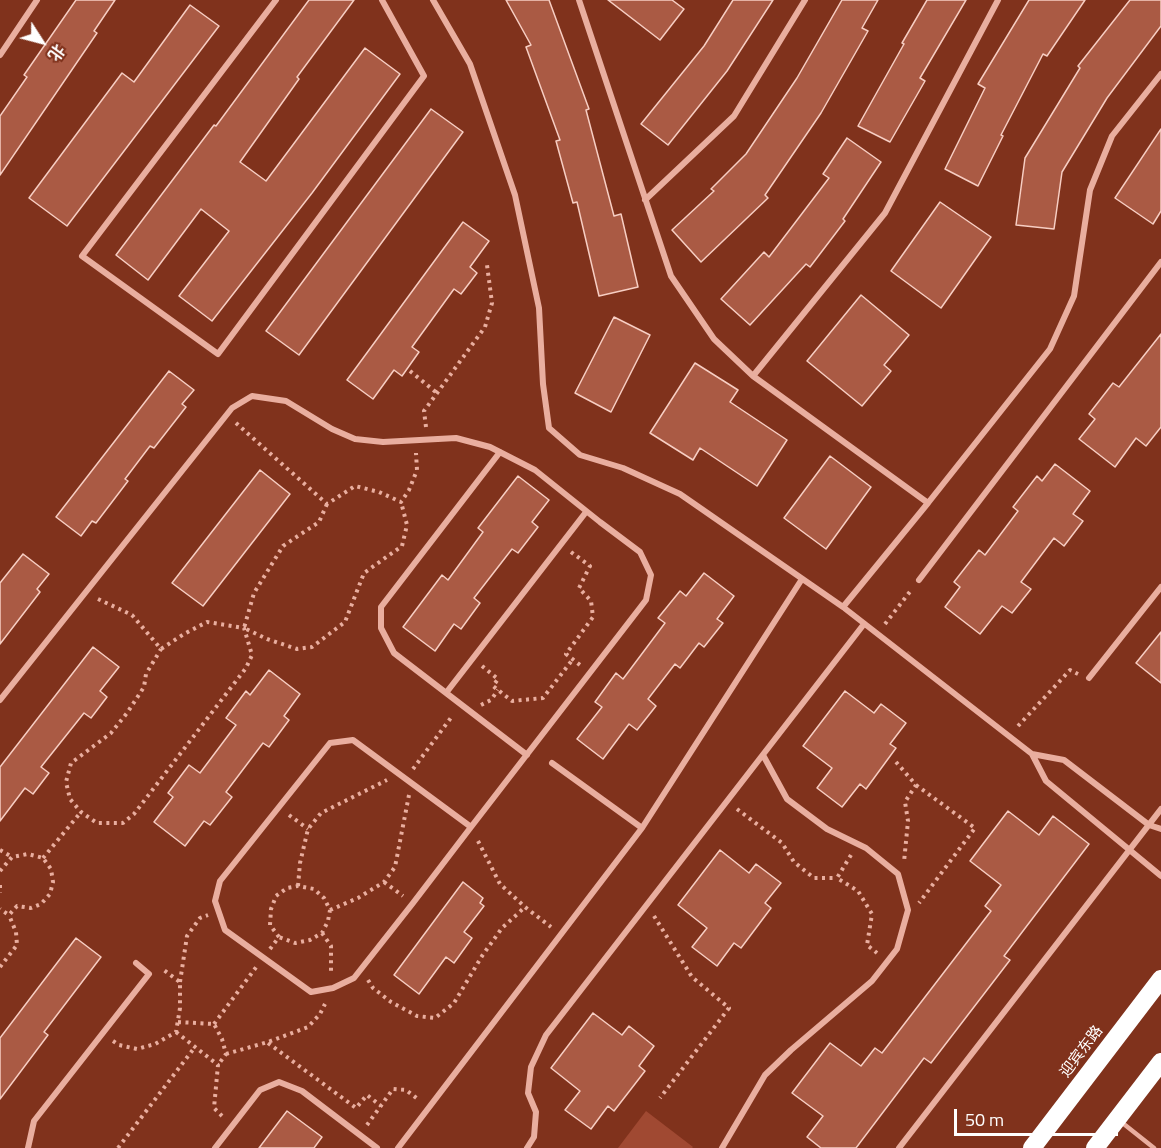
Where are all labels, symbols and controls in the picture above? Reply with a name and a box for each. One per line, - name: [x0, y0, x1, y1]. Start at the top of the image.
- north arrow: [12, 12, 72, 72]
- text: 北: [42, 39, 71, 66]
- street label: 迎宾东路: [1057, 1023, 1107, 1081]
- scale bar: [957, 1097, 1120, 1135]
- text: 50 m: [965, 1106, 1004, 1133]

